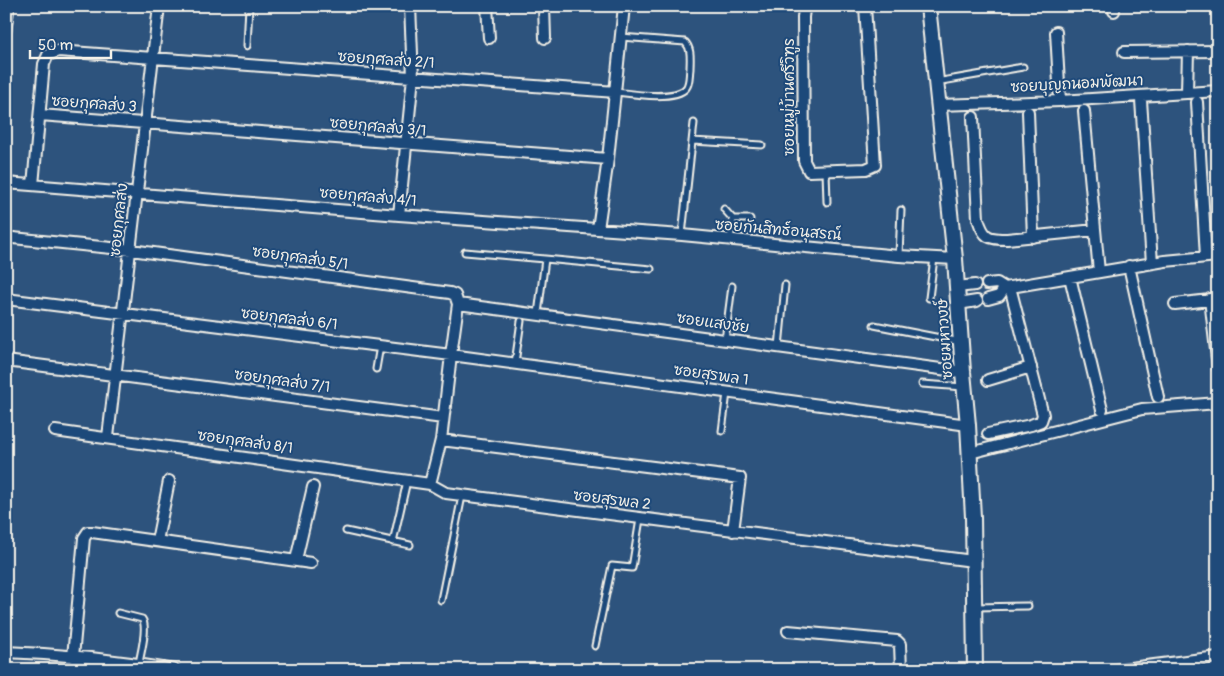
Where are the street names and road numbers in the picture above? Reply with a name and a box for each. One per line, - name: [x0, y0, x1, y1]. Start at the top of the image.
- street label: ซอยหมู่บ้านศรีวิฑูร: [779, 38, 800, 156]
- street label: ซอยกุศลส่ง 2/1: [337, 46, 435, 74]
- street label: ซอยบุญถนอมพัฒนา: [1010, 71, 1144, 98]
- street label: ซอยกุศลส่ง 3: [50, 91, 138, 117]
- street label: ซอยกุศลส่ง 3/1: [329, 112, 427, 142]
- street label: ซอยกุศลส่ง: [105, 182, 133, 258]
- street label: ซอยกุศลส่ง 4/1: [319, 182, 417, 212]
- street label: ซอยกันสิทธ์อนุสรณ์: [714, 214, 842, 246]
- street label: ซอยกุศลส่ง 5/1: [251, 241, 349, 275]
- street label: ซอยมหาวงษ์: [932, 297, 957, 380]
- street label: ซอยกุศลส่ง 6/1: [239, 303, 339, 335]
- street label: ซอยแสงชัย: [675, 308, 751, 338]
- street label: ซอยสุรพล 1: [672, 360, 750, 391]
- street label: ซอยกุศลส่ง 7/1: [233, 364, 331, 398]
- street label: ซอยกุศลส่ง 8/1: [196, 425, 294, 459]
- street label: ซอยสุรพล 2: [572, 486, 652, 515]

